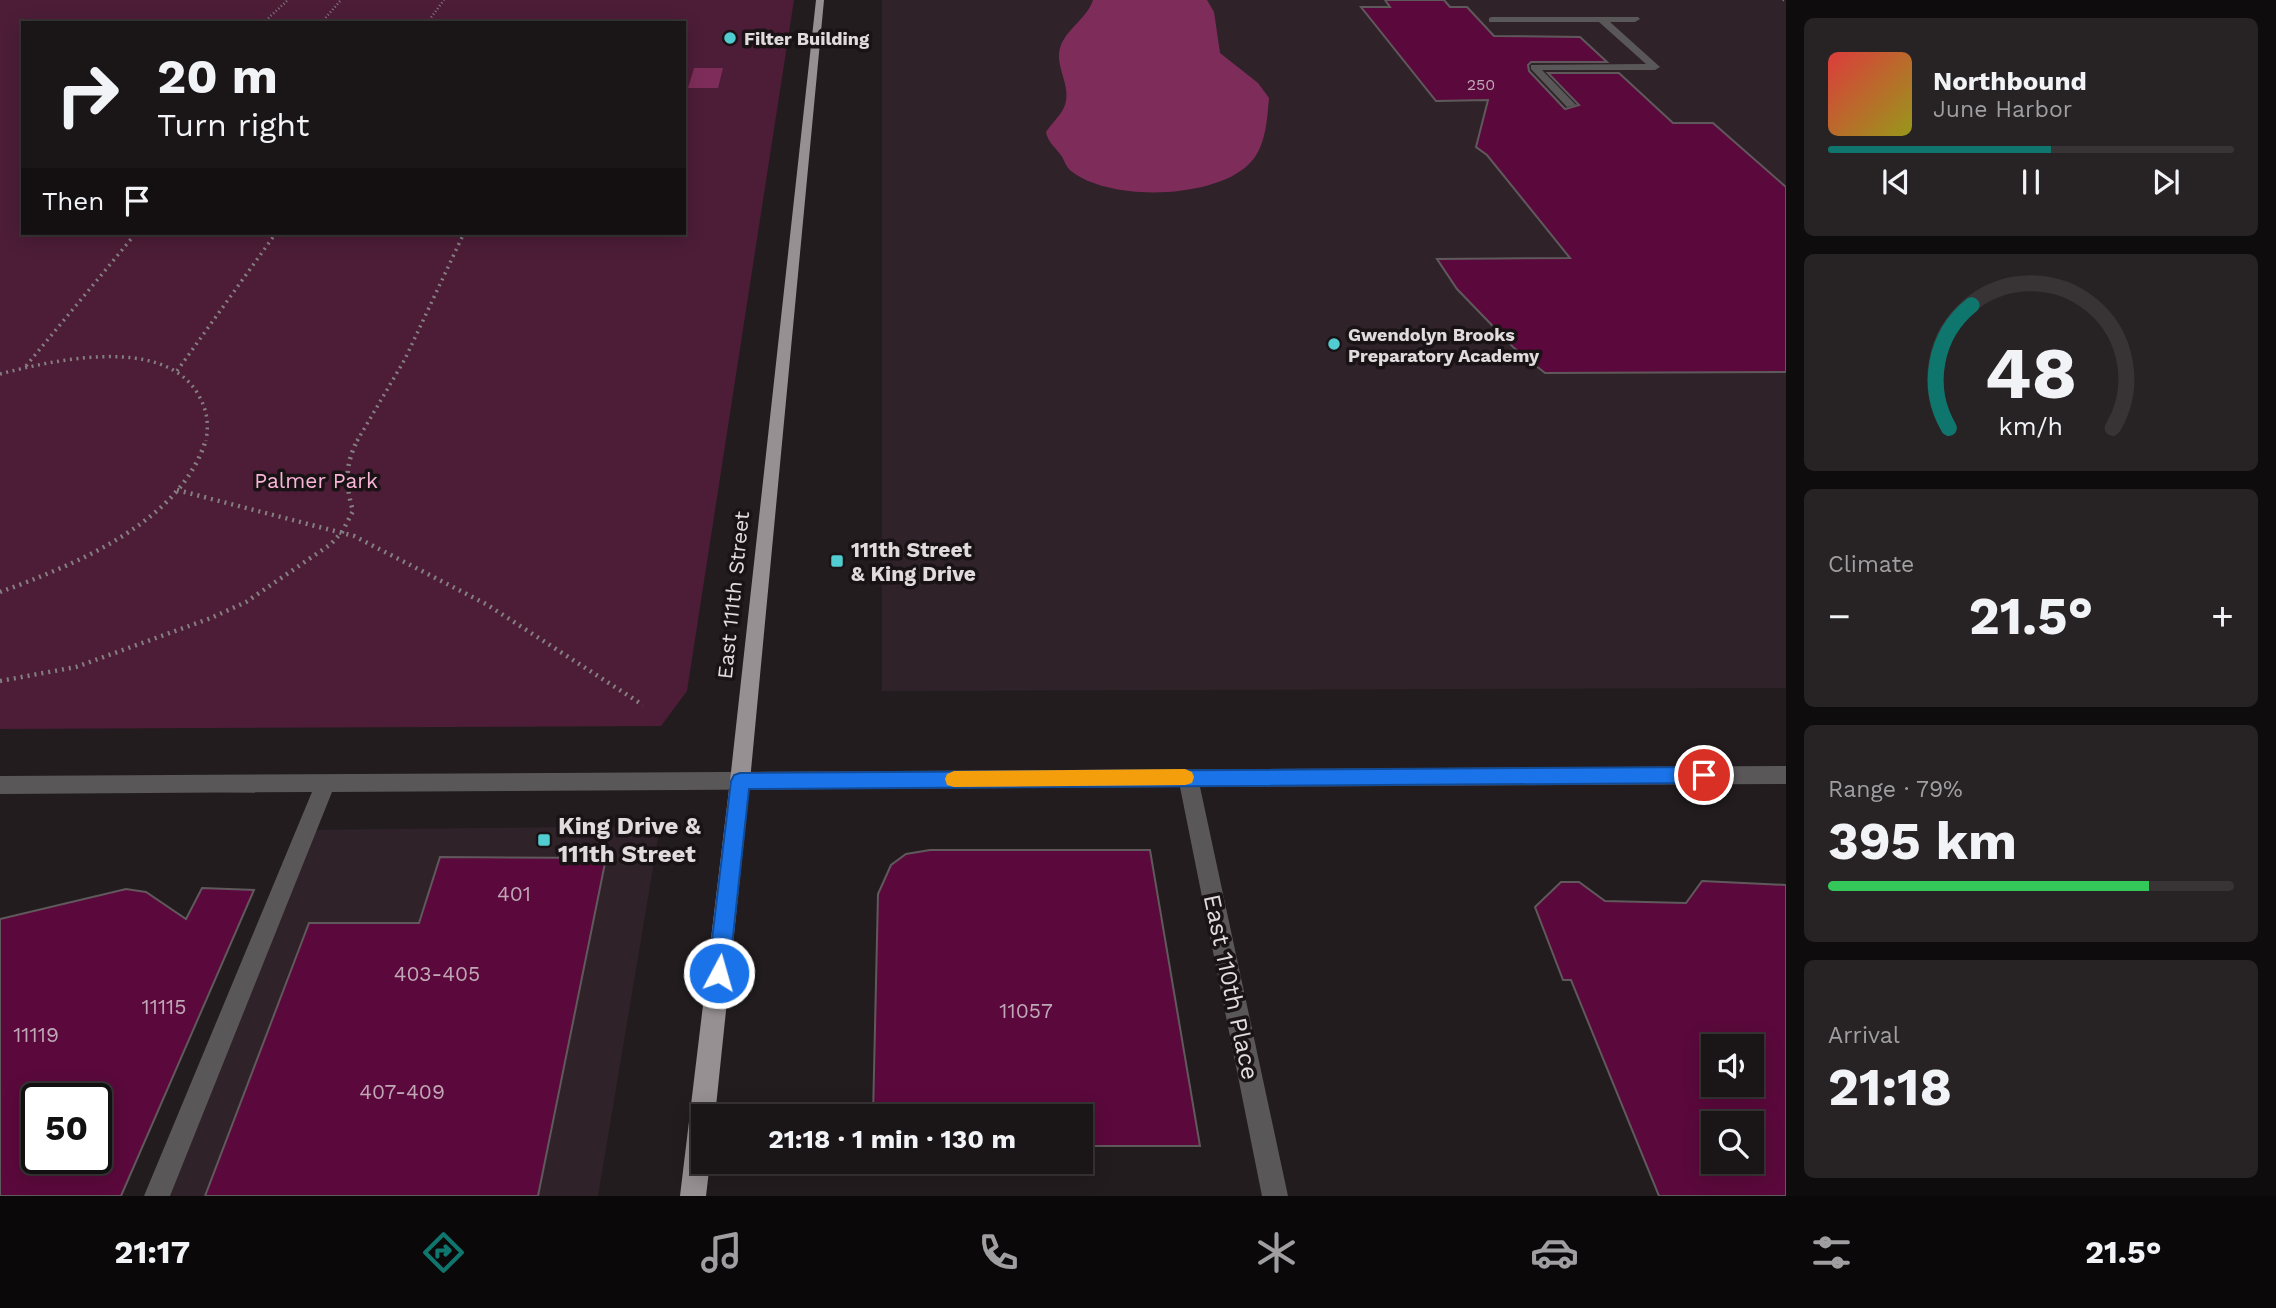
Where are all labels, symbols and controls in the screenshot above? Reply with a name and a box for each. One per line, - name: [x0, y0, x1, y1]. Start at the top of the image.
- place label: Filter Building: [744, 28, 870, 49]
- marker: Filter Building: [722, 30, 738, 46]
- text: 20 m: [157, 47, 278, 105]
- icon: right: [42, 49, 133, 140]
- text: Northbound: [1933, 66, 2087, 96]
- house number: 250: [1467, 75, 1495, 94]
- text: June Harbor: [1933, 96, 2072, 123]
- text: Turn right: [157, 106, 309, 144]
- icon: previous: [1877, 163, 1915, 201]
- icon: pause: [2012, 163, 2050, 201]
- icon: next: [2147, 163, 2185, 201]
- icon: arrive: [118, 182, 156, 220]
- text: Then: [42, 186, 104, 216]
- place label: Gwendolyn Brooks Preparatory Academy: [1348, 324, 1540, 366]
- text: 48: [1985, 331, 2077, 417]
- marker: Gwendolyn Brooks Preparatory Academy: [1326, 336, 1342, 352]
- text: km/h: [1999, 412, 2063, 441]
- park label: Palmer Park: [254, 468, 378, 493]
- street label: East 111th Street: [712, 510, 754, 680]
- place label: 111th Street & King Drive: [851, 537, 976, 586]
- text: Climate: [1828, 551, 1914, 578]
- marker: 111th Street & King Drive: [829, 553, 845, 569]
- text: 21.5°: [1969, 586, 2093, 647]
- text: −: [1828, 594, 1851, 638]
- text: +: [2211, 594, 2234, 638]
- pin: [1674, 745, 1734, 805]
- icon: arrive: [1685, 756, 1723, 794]
- text: Range · 79%: [1828, 776, 1963, 803]
- text: 395 km: [1828, 811, 2017, 872]
- place label: King Drive & 111th Street: [558, 812, 701, 868]
- marker: King Drive & 111th Street: [536, 832, 552, 848]
- house number: 401: [497, 881, 531, 906]
- street label: East 110th Place: [1198, 892, 1264, 1082]
- position arrow: [682, 936, 756, 1010]
- house number: 403-405: [394, 961, 480, 986]
- house number: 11115: [142, 994, 186, 1019]
- house number: 11057: [999, 998, 1053, 1023]
- house number: 11119: [13, 1022, 59, 1047]
- text: Arrival: [1828, 1022, 1900, 1049]
- map controls: [1701, 1034, 1764, 1174]
- button: sound: [1701, 1034, 1764, 1097]
- text: 21:18: [1828, 1057, 1952, 1118]
- house number: 407-409: [359, 1079, 445, 1104]
- speed limit sign: 50: [21, 1083, 112, 1174]
- button: search: [1701, 1111, 1764, 1174]
- text: 21:18 · 1 min · 130 m: [768, 1124, 1016, 1154]
- icon: directions: [419, 1228, 468, 1277]
- icon: music: [697, 1228, 746, 1277]
- icon: phone: [974, 1228, 1023, 1277]
- icon: climate: [1252, 1228, 1301, 1277]
- icon: car: [1530, 1228, 1579, 1277]
- icon: filters: [1807, 1228, 1856, 1277]
- text: 21:17: [114, 1233, 190, 1271]
- text: 21.5°: [2085, 1233, 2162, 1271]

